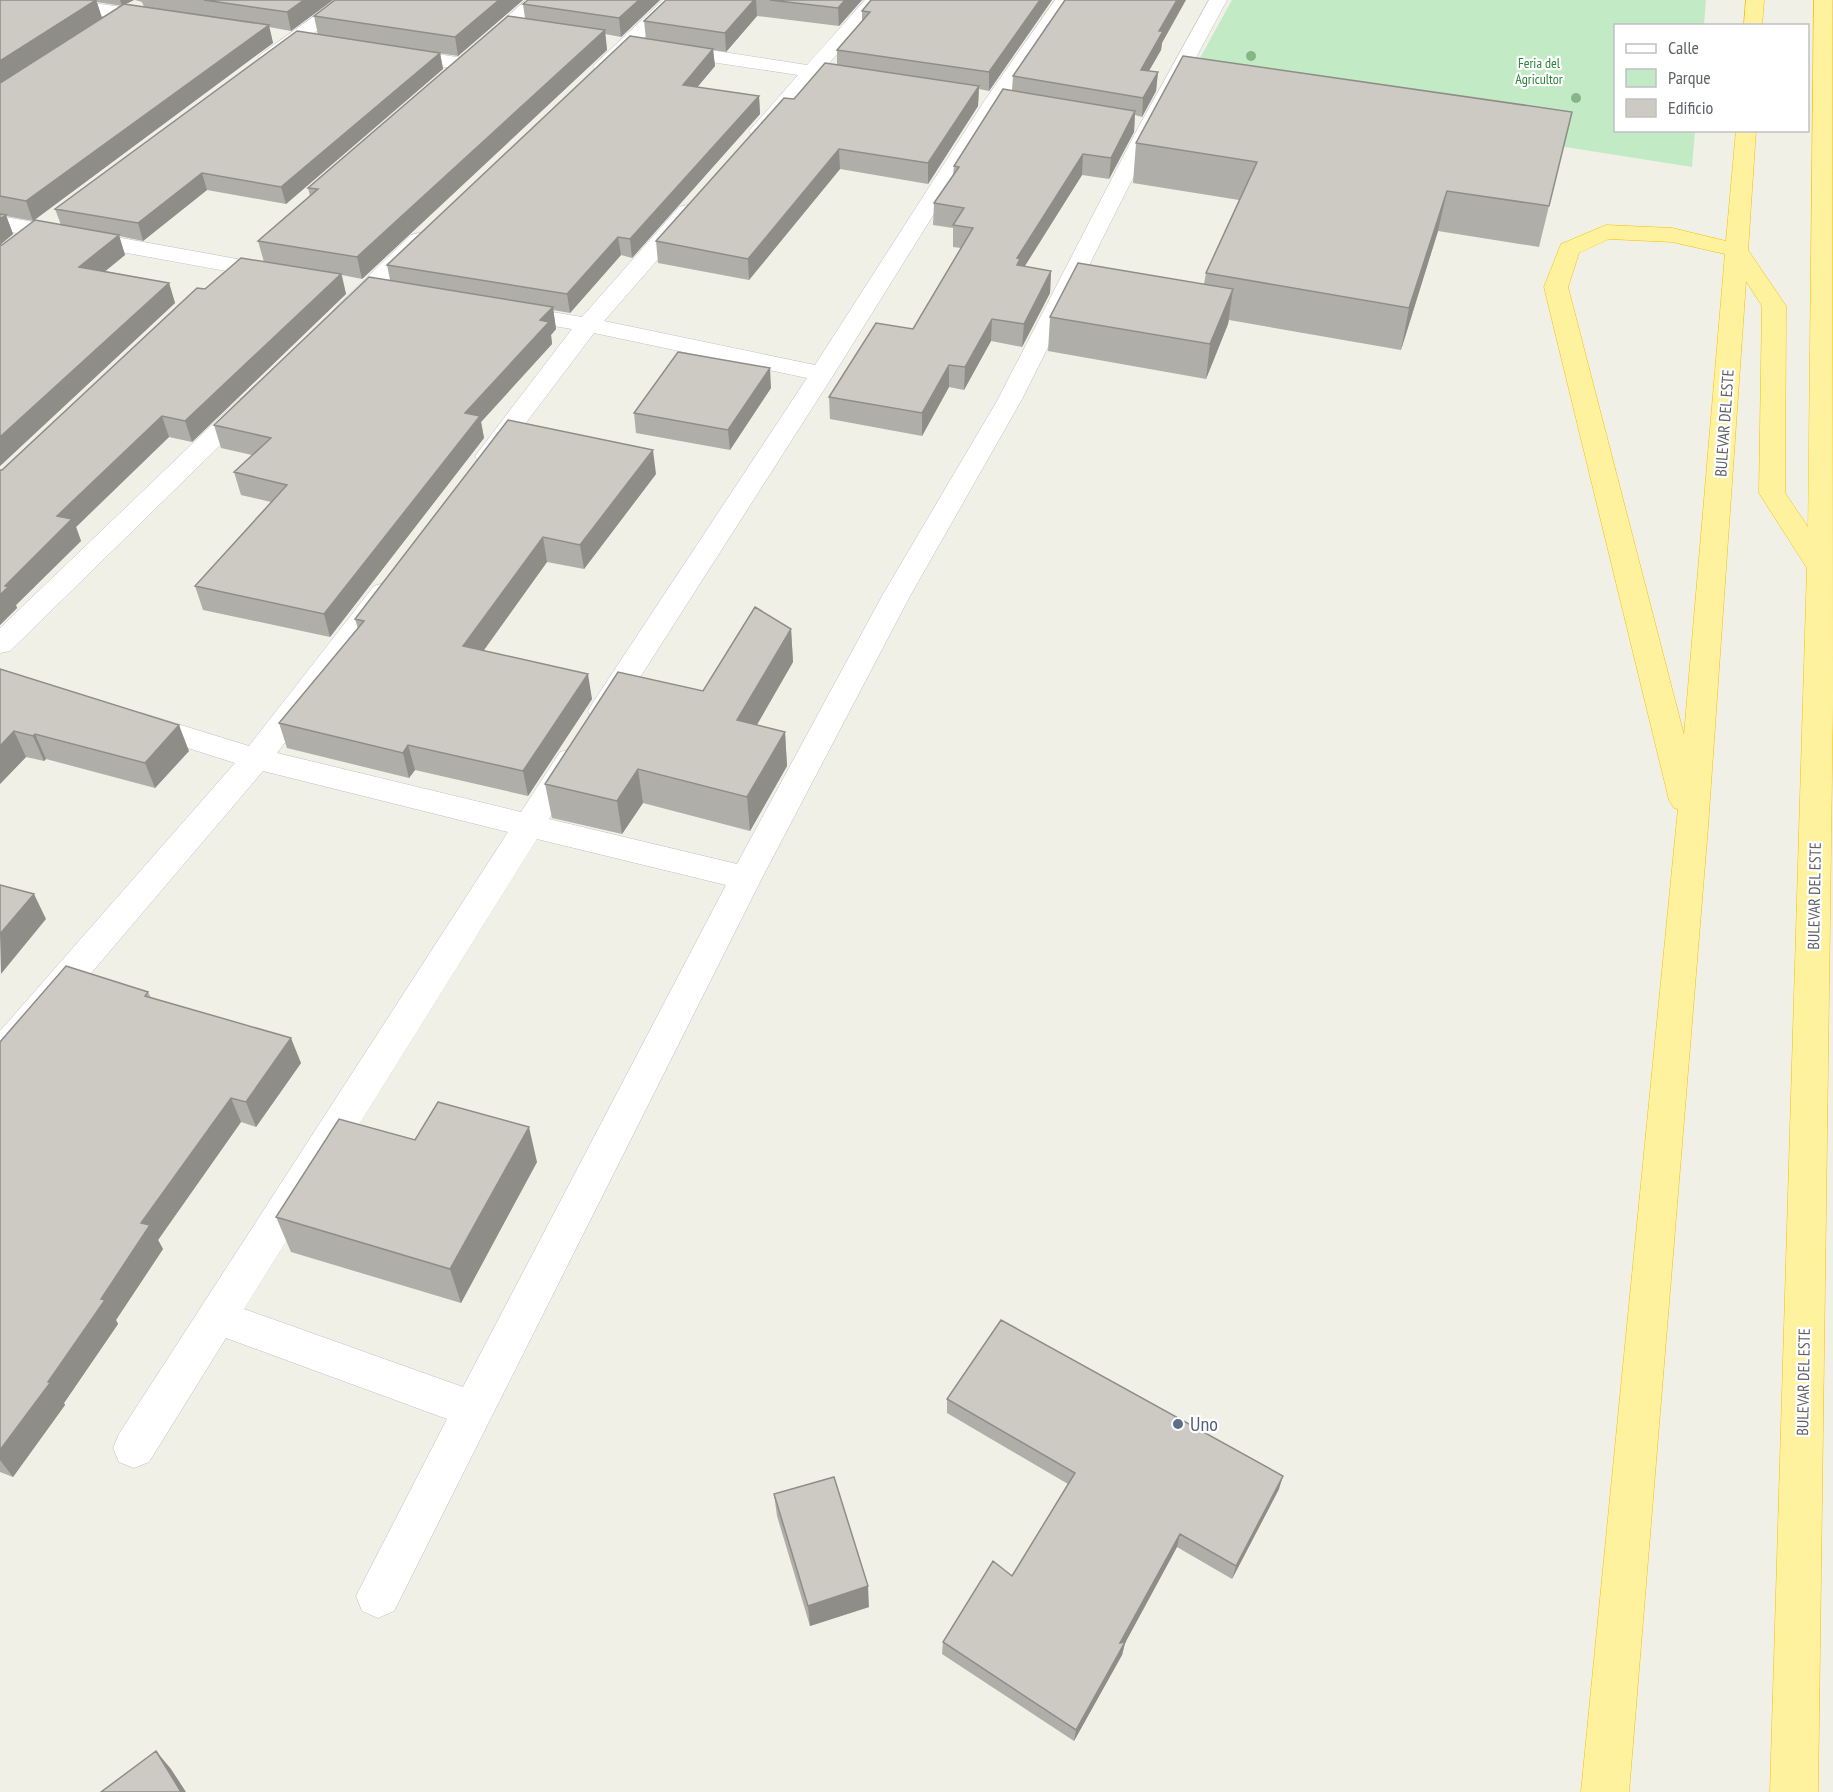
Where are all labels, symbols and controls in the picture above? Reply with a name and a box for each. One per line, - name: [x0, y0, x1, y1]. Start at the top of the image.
- legend: [1614, 24, 1809, 132]
- text: Calle: [1668, 36, 1699, 59]
- park label: Feria del Agricultor: [1515, 54, 1563, 88]
- text: Parque: [1668, 66, 1711, 89]
- text: Edificio: [1668, 96, 1714, 119]
- street label: BULEVAR DEL ESTE: [1710, 369, 1738, 477]
- street label: BULEVAR DEL ESTE: [1803, 842, 1825, 950]
- street label: BULEVAR DEL ESTE: [1792, 1328, 1814, 1436]
- place label: Uno: [1190, 1411, 1218, 1437]
- marker: Uno: [1171, 1417, 1185, 1431]

